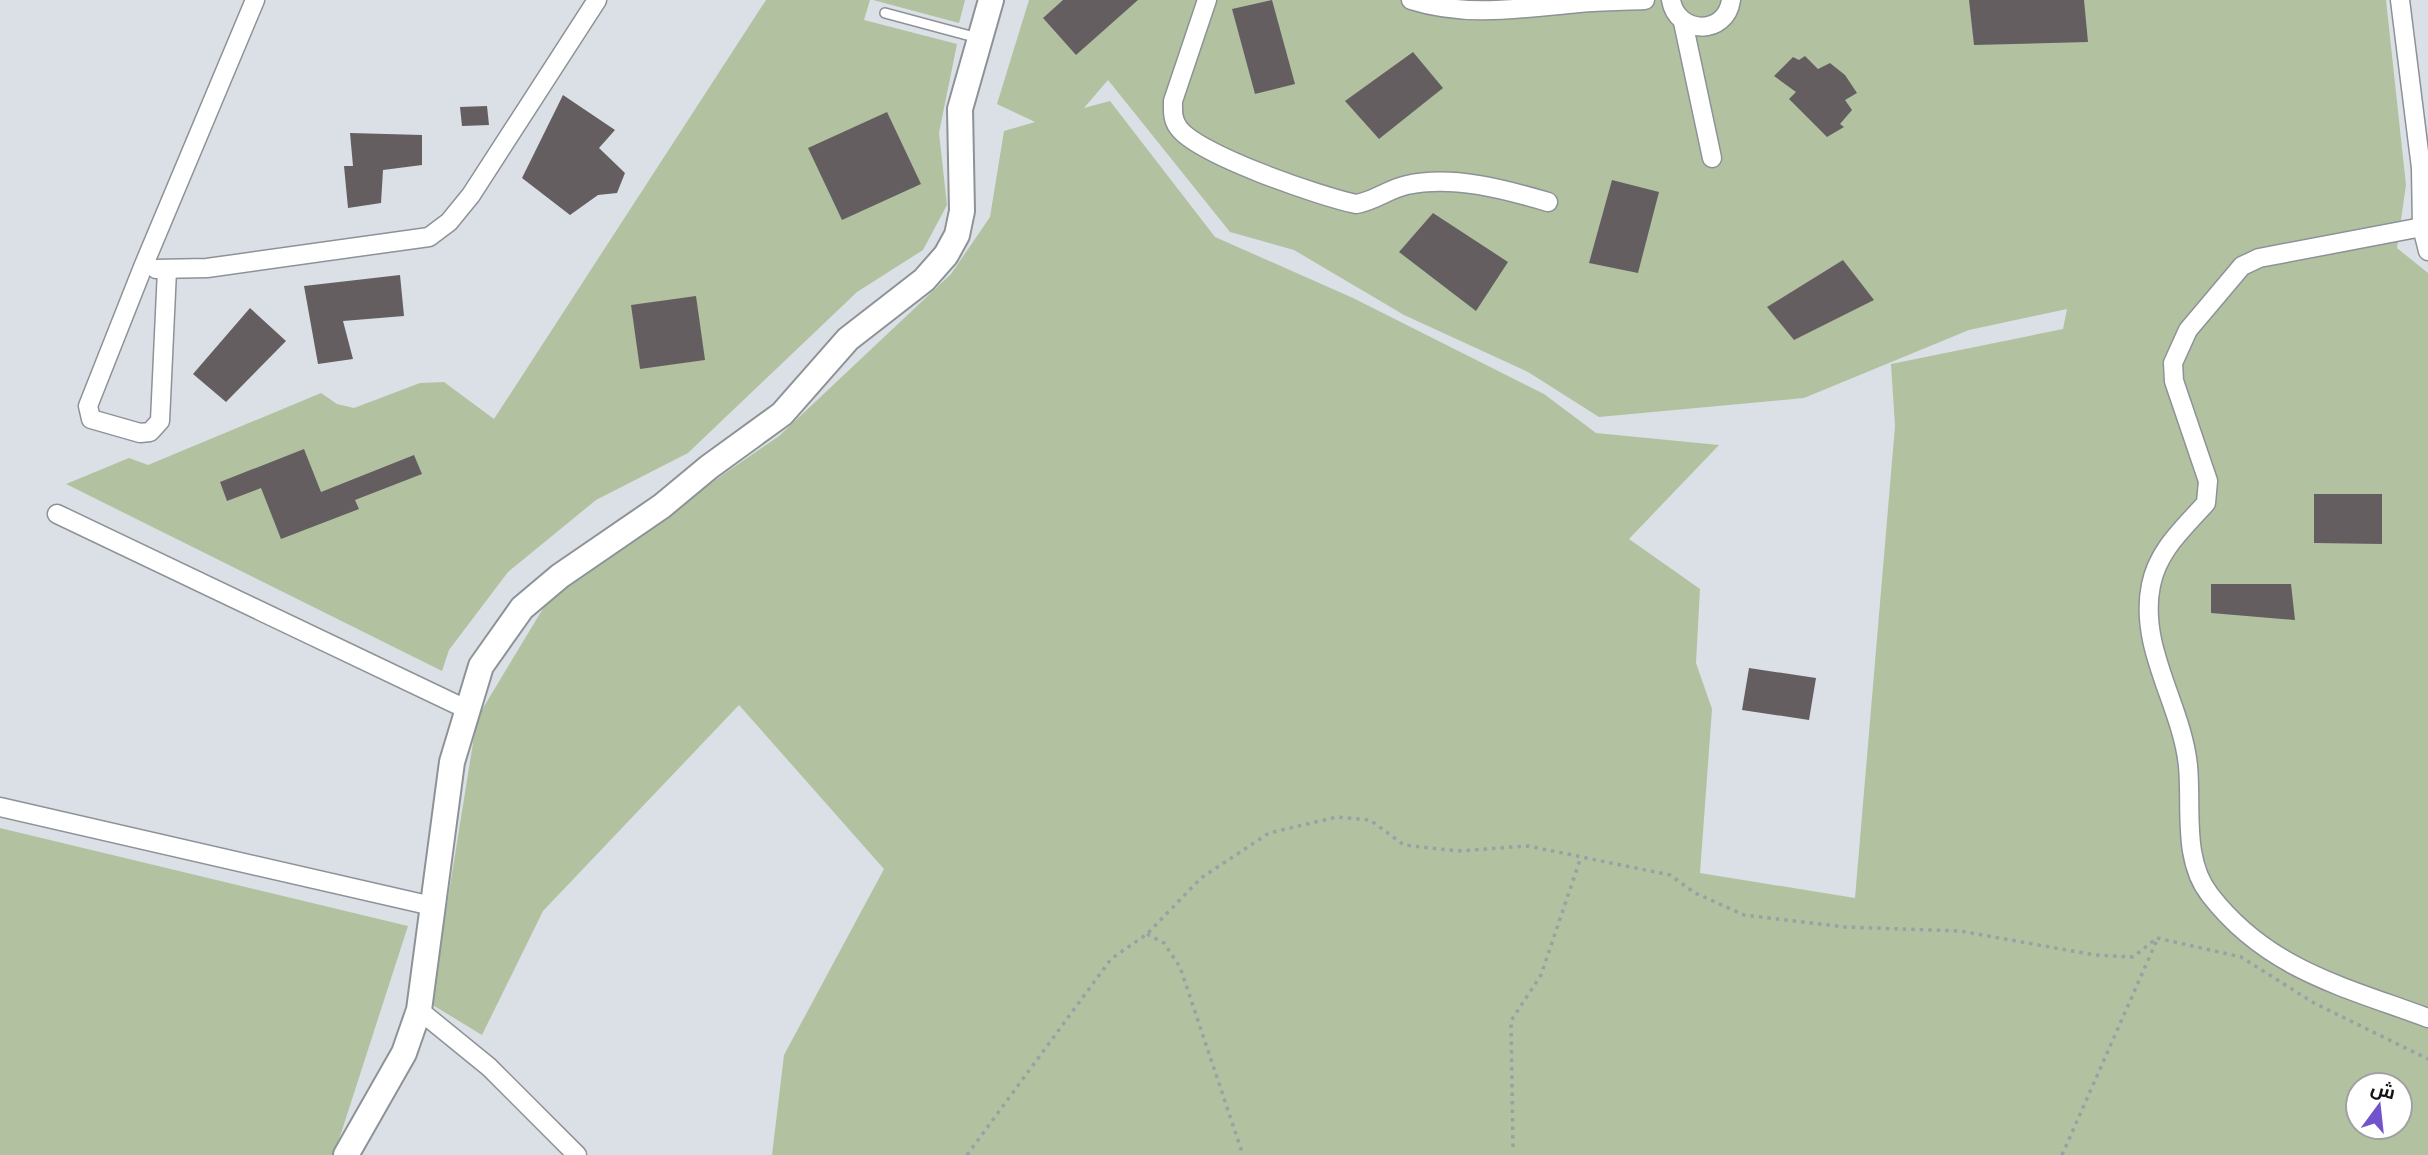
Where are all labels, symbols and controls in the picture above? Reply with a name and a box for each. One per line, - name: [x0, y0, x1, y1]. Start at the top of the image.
- north arrow: [2344, 1071, 2414, 1141]
- text: ش: [2369, 1075, 2398, 1104]

